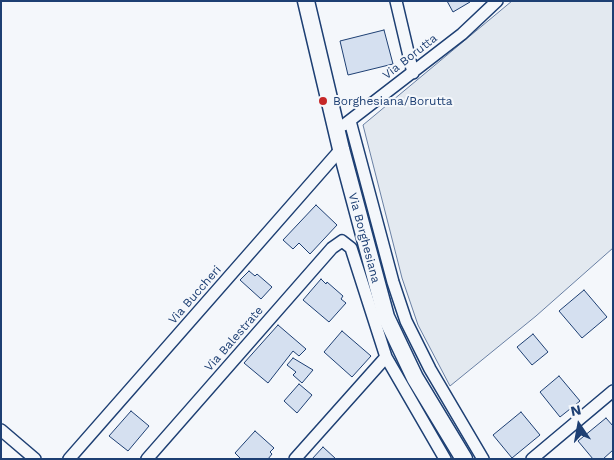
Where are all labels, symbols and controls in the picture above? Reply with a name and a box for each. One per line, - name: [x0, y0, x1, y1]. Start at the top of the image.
- street label: Via Borutta: [380, 31, 440, 83]
- place label: Borghesiana/Borutta: [333, 94, 453, 108]
- marker: Borghesiana/Borutta: [317, 95, 329, 107]
- street label: Via Borghesiana: [345, 191, 383, 285]
- street label: Via Buccheri: [166, 263, 224, 327]
- street label: Via Balestrate: [202, 303, 266, 375]
- north arrow: [554, 400, 604, 450]
- text: N: [569, 401, 583, 419]

